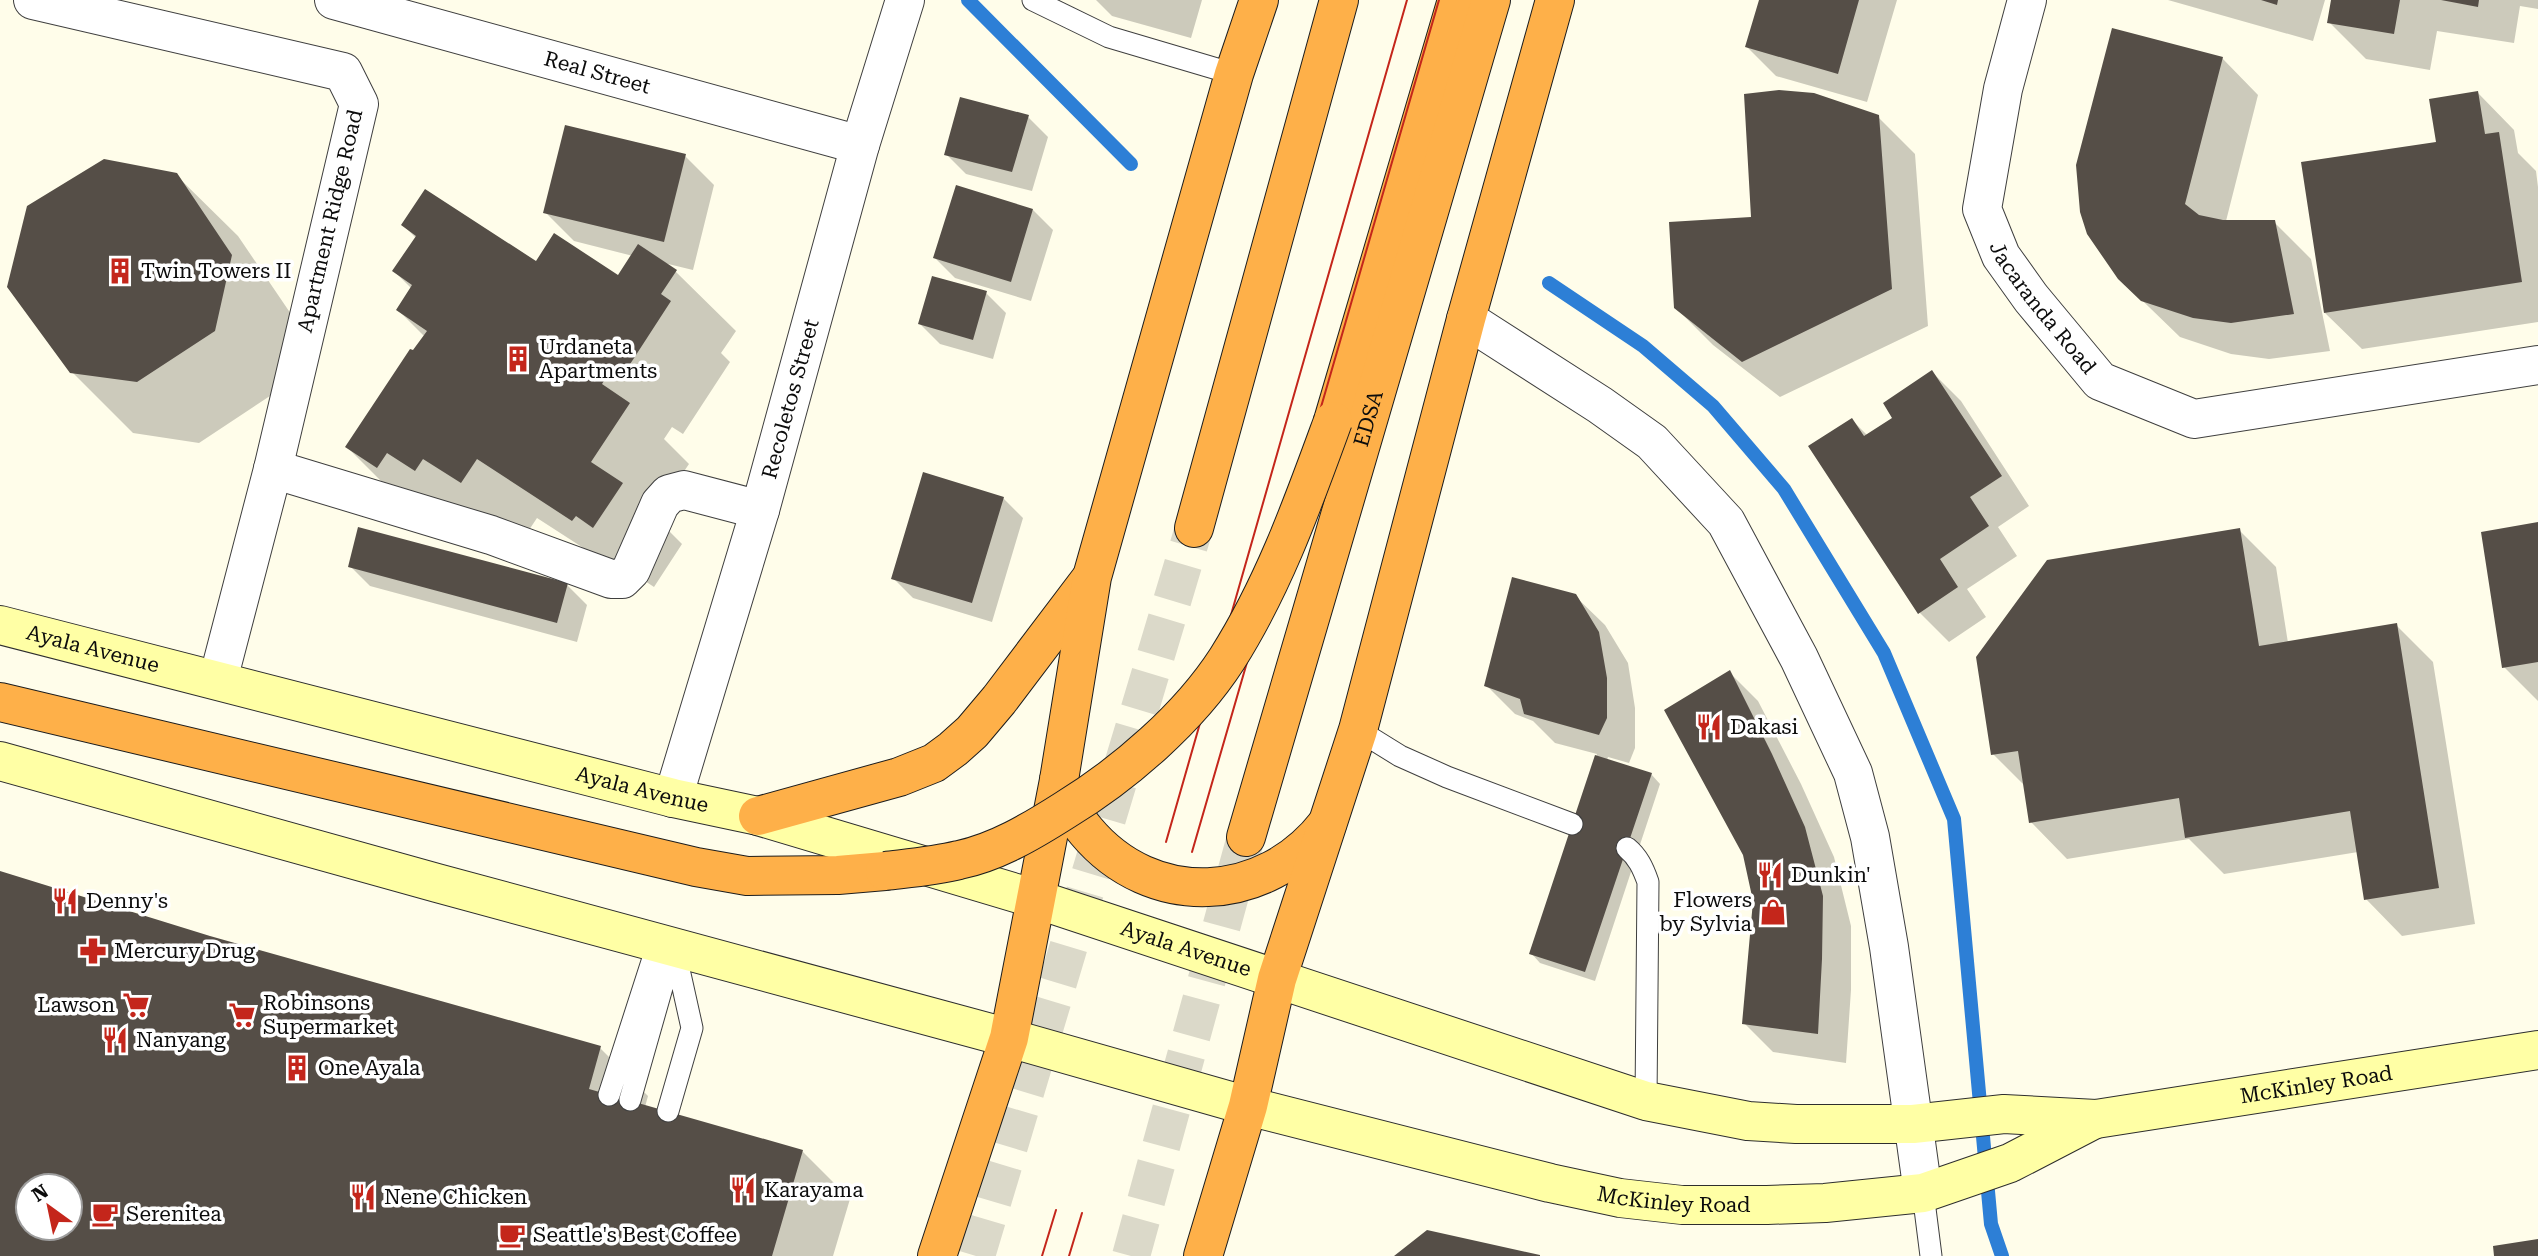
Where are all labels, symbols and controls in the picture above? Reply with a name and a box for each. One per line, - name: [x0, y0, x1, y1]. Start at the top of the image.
- street label: Real Street: [541, 46, 653, 99]
- street label: Apartment Ridge Road: [293, 107, 367, 335]
- street label: Jacaranda Road: [1985, 238, 2101, 379]
- building icon: Twin Towers II: [105, 256, 135, 286]
- place label: Twin Towers II: [141, 259, 291, 283]
- street label: Recoletos Street: [757, 316, 824, 482]
- place label: Urdaneta Apartments: [539, 335, 657, 383]
- building icon: Urdaneta Apartments: [503, 344, 533, 374]
- street label: EDSA: [1349, 387, 1388, 449]
- street label: Ayala Avenue: [24, 620, 162, 677]
- restaurant icon: Dakasi: [1694, 712, 1724, 742]
- place label: Dakasi: [1730, 715, 1799, 739]
- street label: Ayala Avenue: [573, 762, 711, 817]
- restaurant icon: Dunkin': [1755, 860, 1785, 890]
- place label: Dunkin': [1791, 863, 1871, 887]
- restaurant icon: Denny's: [50, 886, 80, 916]
- place label: Flowers by Sylvia: [1659, 888, 1753, 936]
- place label: Denny's: [86, 889, 168, 913]
- shop icon: Flowers by Sylvia: [1758, 897, 1788, 927]
- street label: Ayala Avenue: [1118, 916, 1254, 981]
- pharmacy icon: Mercury Drug: [78, 936, 108, 966]
- place label: Mercury Drug: [114, 939, 255, 963]
- supermarket icon: Lawson: [121, 990, 151, 1020]
- place label: Robinsons Supermarket: [263, 991, 394, 1039]
- place label: Lawson: [37, 993, 115, 1017]
- supermarket icon: Robinsons Supermarket: [227, 1000, 257, 1030]
- restaurant icon: Nanyang: [100, 1025, 130, 1055]
- place label: Nanyang: [136, 1028, 226, 1052]
- building icon: One Ayala: [282, 1053, 312, 1083]
- place label: One Ayala: [318, 1056, 421, 1080]
- street label: McKinley Road: [2238, 1061, 2395, 1108]
- north arrow: [14, 1172, 84, 1242]
- restaurant icon: Karayama: [728, 1175, 758, 1205]
- place label: Karayama: [764, 1178, 864, 1202]
- text: N: [28, 1179, 53, 1207]
- street label: McKinley Road: [1595, 1181, 1751, 1217]
- restaurant icon: Nene Chicken: [348, 1182, 378, 1212]
- place label: Nene Chicken: [384, 1185, 528, 1209]
- cafe icon: Serenitea: [90, 1199, 120, 1229]
- place label: Serenitea: [126, 1202, 222, 1226]
- cafe icon: Seattle's Best Coffee: [497, 1220, 527, 1250]
- place label: Seattle's Best Coffee: [533, 1223, 737, 1247]

